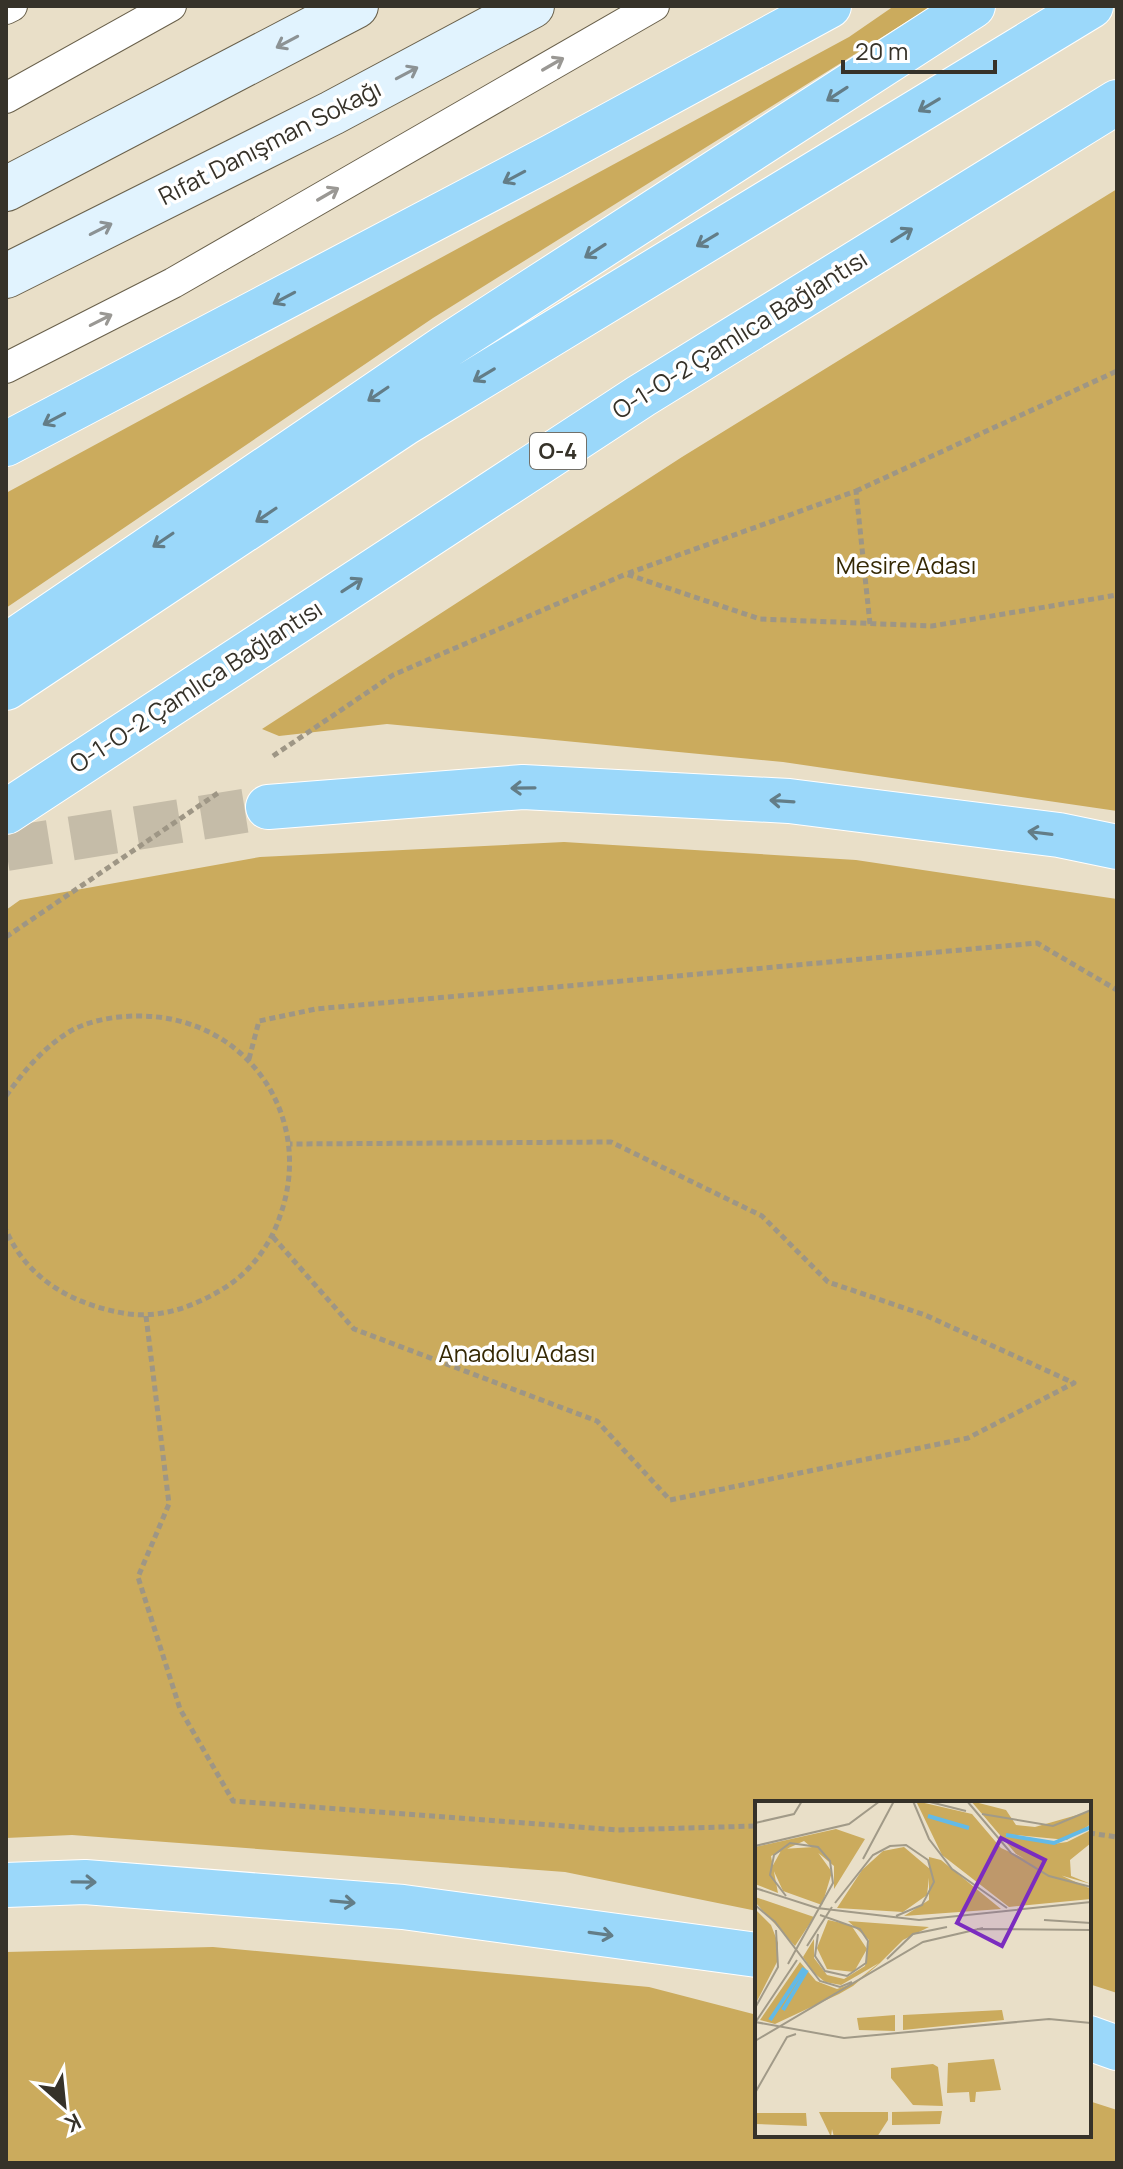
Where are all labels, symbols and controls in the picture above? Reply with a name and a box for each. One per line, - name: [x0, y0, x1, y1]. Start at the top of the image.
- scale bar: [843, 24, 995, 74]
- text: 20 m: [855, 34, 908, 67]
- one-way arrow: [275, 35, 299, 51]
- one-way arrow: [541, 56, 564, 72]
- one-way arrow: [395, 64, 419, 80]
- street label: Rıfat Danışman Sokağı: [153, 71, 386, 212]
- one-way arrow: [826, 86, 848, 102]
- one-way arrow: [918, 97, 941, 113]
- one-way arrow: [503, 169, 527, 185]
- one-way arrow: [316, 186, 339, 202]
- one-way arrow: [88, 221, 112, 236]
- one-way arrow: [890, 226, 913, 242]
- one-way arrow: [696, 231, 718, 248]
- street label: O-1-O-2 Çamlıca Bağlantısı: [605, 242, 873, 426]
- one-way arrow: [584, 243, 607, 259]
- one-way arrow: [273, 290, 297, 306]
- one-way arrow: [88, 311, 112, 327]
- one-way arrow: [473, 367, 496, 383]
- one-way arrow: [367, 385, 389, 402]
- one-way arrow: [43, 411, 66, 427]
- road number: O-4: [530, 433, 586, 469]
- one-way arrow: [255, 507, 277, 523]
- one-way arrow: [152, 531, 174, 548]
- park label: Mesire Adası: [836, 548, 976, 581]
- one-way arrow: [341, 577, 363, 594]
- street label: O-1-O-2 Çamlıca Bağlantısı: [62, 592, 328, 780]
- one-way arrow: [510, 780, 537, 796]
- one-way arrow: [769, 793, 796, 808]
- one-way arrow: [1028, 825, 1053, 840]
- park label: Anadolu Adası: [439, 1336, 595, 1369]
- inset map: [755, 1801, 1091, 2137]
- one-way arrow: [70, 1875, 97, 1890]
- one-way arrow: [329, 1895, 356, 1910]
- one-way arrow: [588, 1927, 613, 1942]
- north arrow: [24, 2065, 104, 2145]
- text: K: [59, 2106, 86, 2140]

